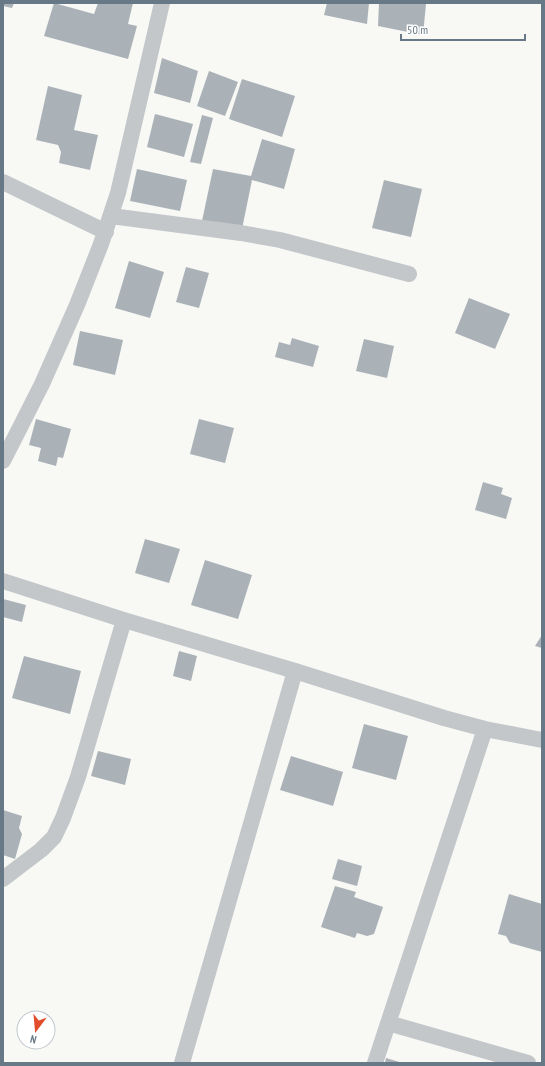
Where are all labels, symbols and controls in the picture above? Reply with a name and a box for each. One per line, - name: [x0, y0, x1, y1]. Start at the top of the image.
- scale bar: [401, 16, 525, 42]
- text: 50 m: [407, 22, 428, 37]
- north arrow: [16, 1010, 56, 1050]
- text: N: [28, 1032, 38, 1047]

